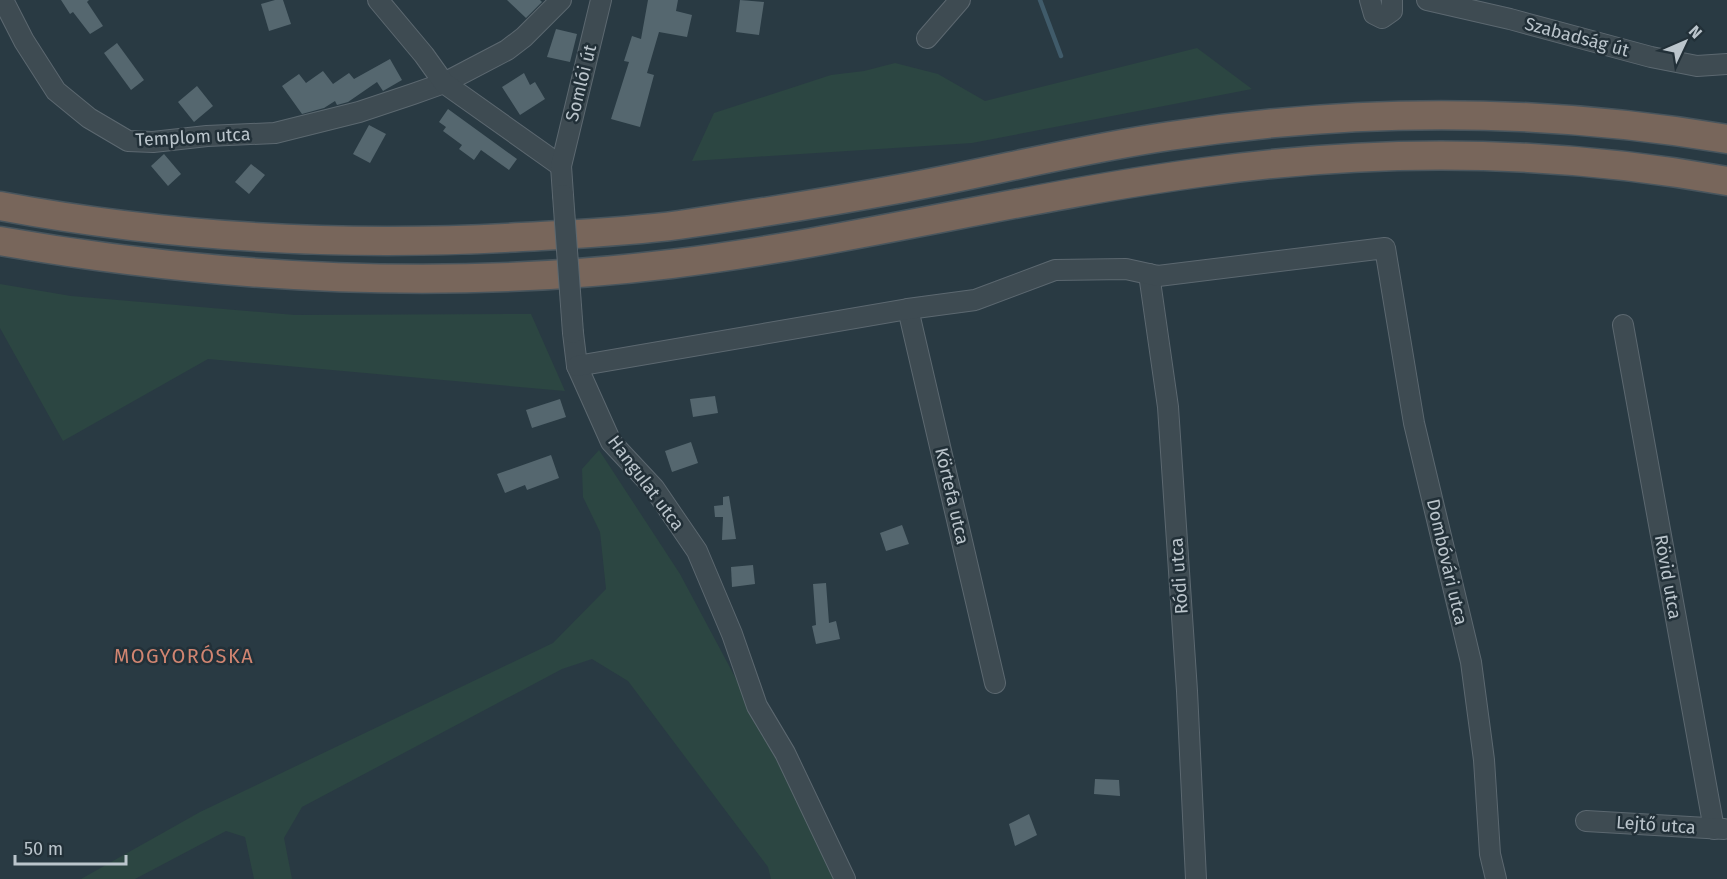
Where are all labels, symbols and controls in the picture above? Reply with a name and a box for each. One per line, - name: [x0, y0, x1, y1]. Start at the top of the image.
- north arrow: [1655, 12, 1715, 72]
- street label: Szabadság út: [1522, 13, 1632, 62]
- text: N: [1685, 22, 1706, 42]
- street label: Somlói út: [561, 42, 601, 124]
- street label: Templom utca: [135, 123, 251, 151]
- street label: Hangulat utca: [603, 431, 689, 535]
- street label: Körtefa utca: [930, 445, 974, 547]
- street label: Dombóvári utca: [1422, 497, 1472, 627]
- street label: Rövid utca: [1650, 533, 1686, 621]
- street label: Ródi utca: [1165, 537, 1193, 615]
- district label: MOGYORÓSKA: [114, 644, 254, 668]
- street label: Lejtő utca: [1615, 811, 1697, 839]
- scale bar: [15, 828, 126, 866]
- text: 50 m: [24, 838, 63, 860]

